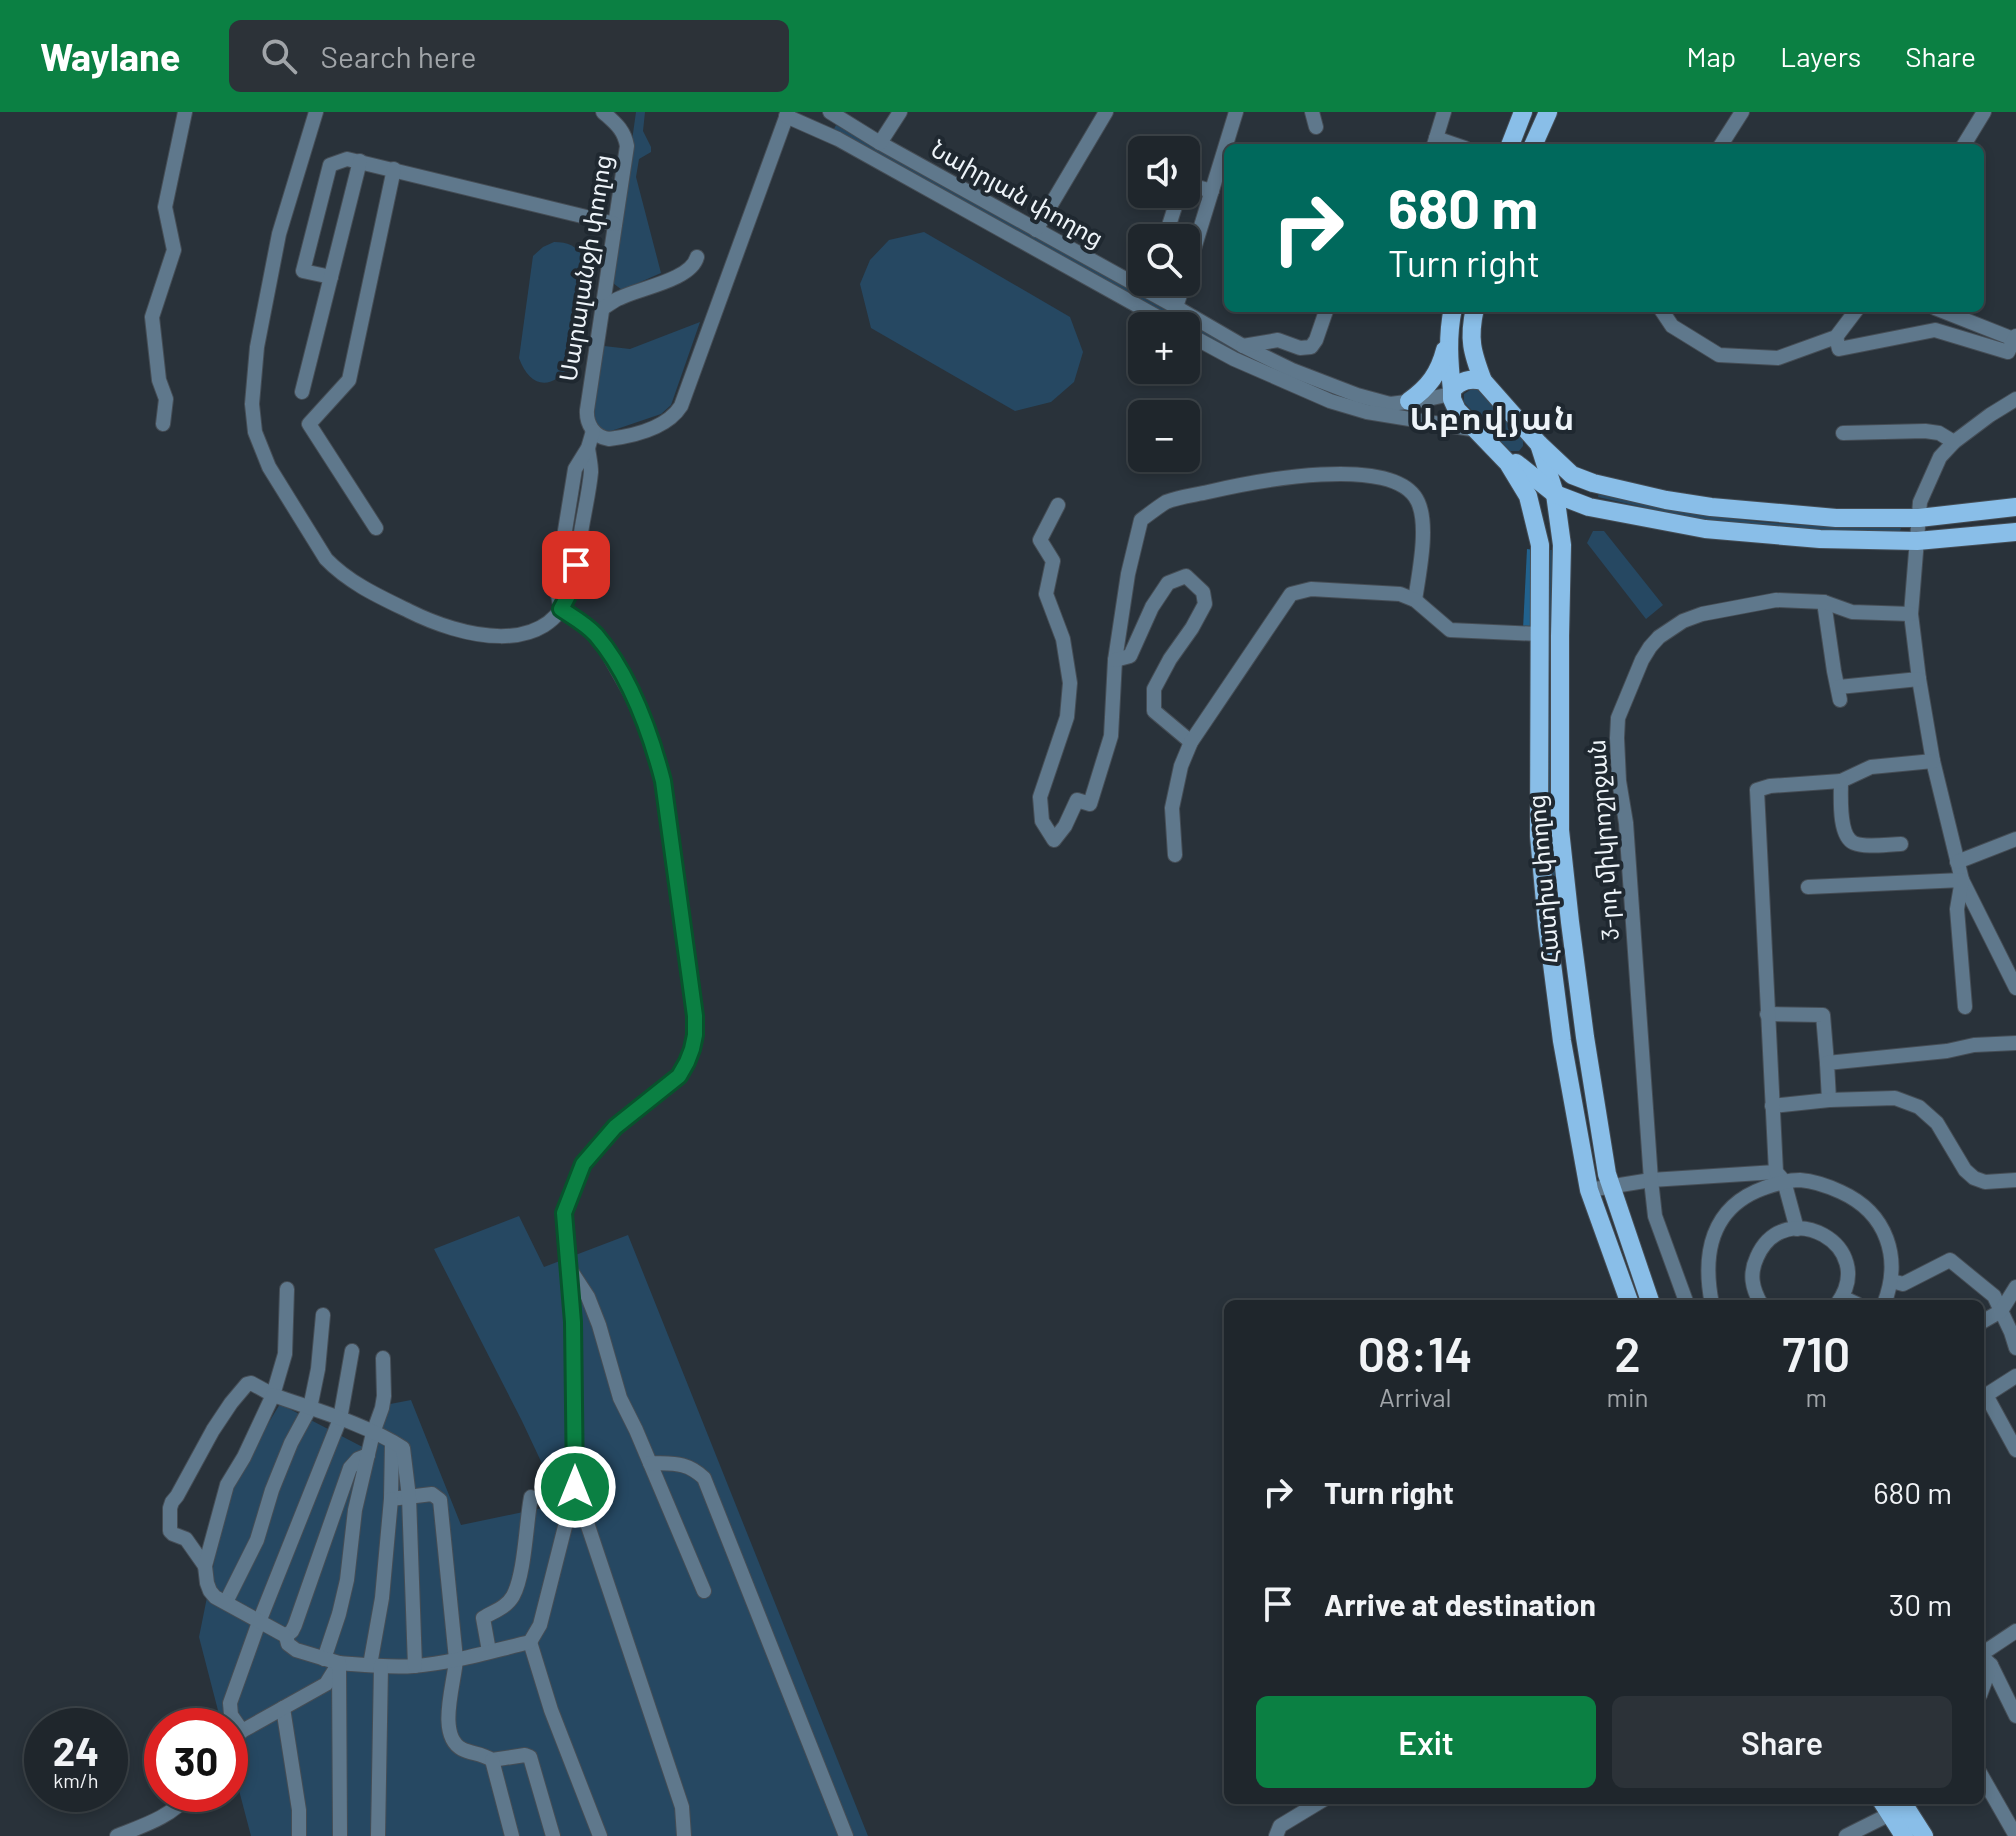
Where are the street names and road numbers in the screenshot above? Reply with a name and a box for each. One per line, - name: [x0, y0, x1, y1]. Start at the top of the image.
- street label: Նաիրյան փողոց: [926, 133, 1109, 253]
- street label: Սարալանջի փողոց: [552, 152, 618, 383]
- street label: 3-րդ միկրոշրջան: [1581, 738, 1625, 942]
- street label: Հատիս փողոց: [1521, 793, 1565, 965]

